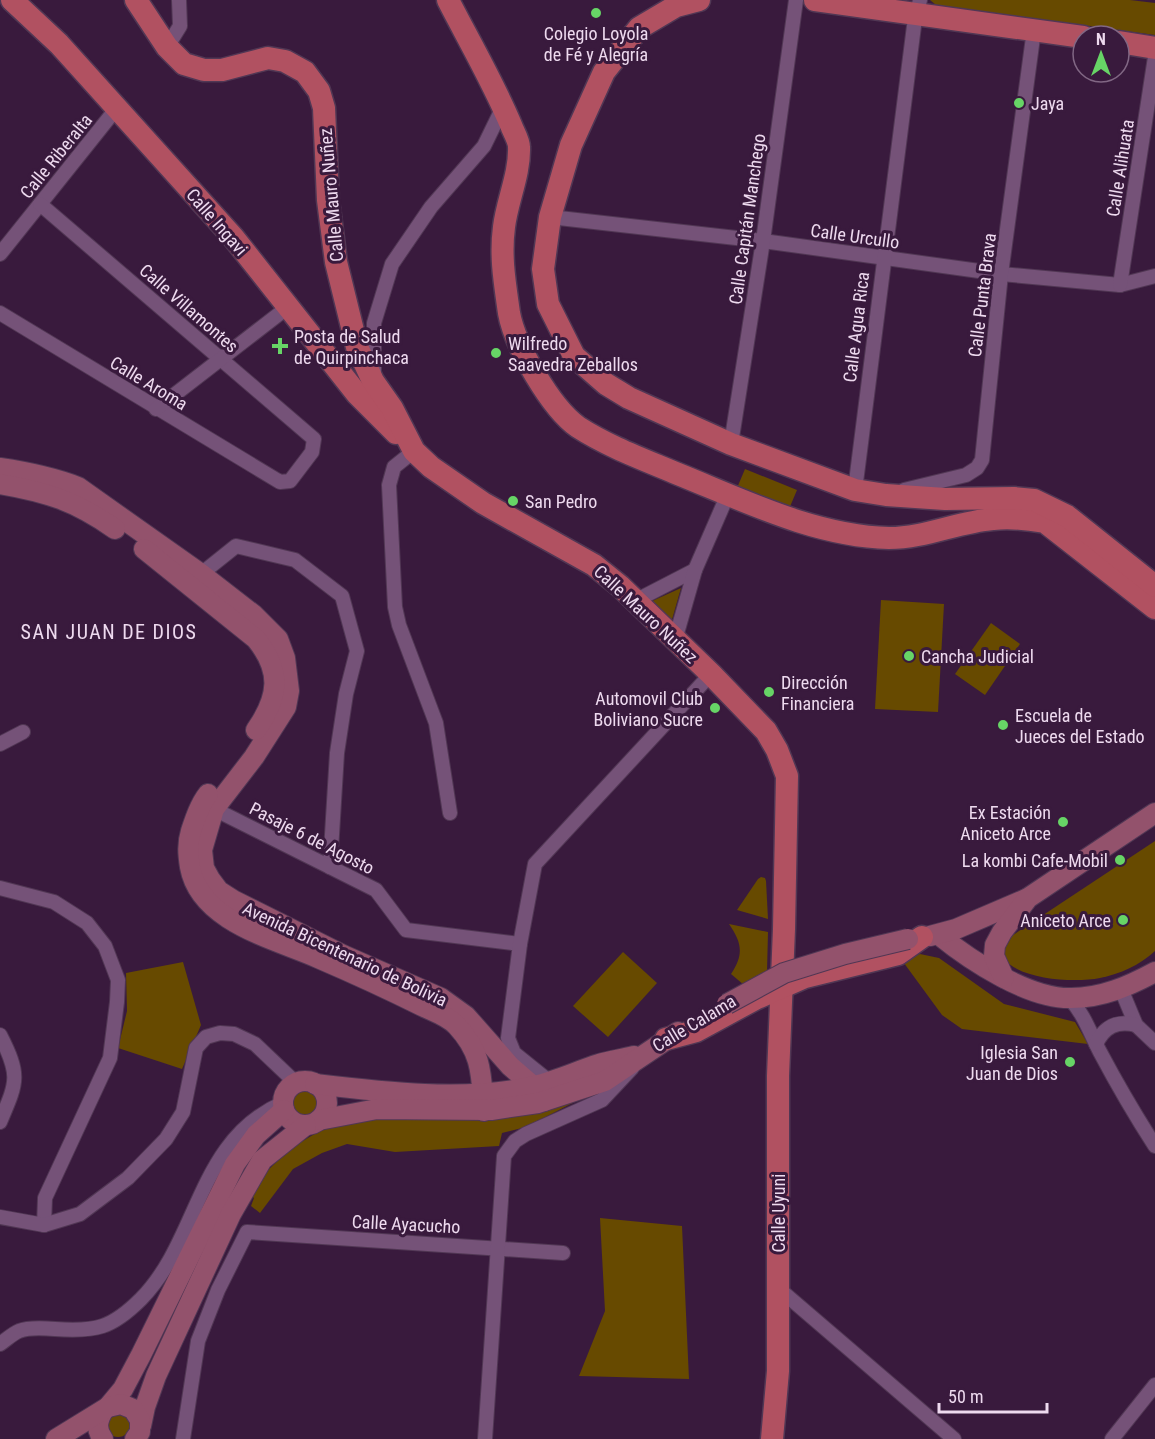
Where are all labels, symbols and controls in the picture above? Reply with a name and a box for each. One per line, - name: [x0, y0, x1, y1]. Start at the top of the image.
- marker: Colegio Loyola de Fé y Alegría: [589, 6, 603, 20]
- place label: Colegio Loyola de Fé y Alegría: [544, 23, 648, 65]
- north arrow: [1071, 24, 1131, 84]
- text: N: [1096, 30, 1106, 49]
- place label: Jaya: [1031, 93, 1064, 114]
- marker: Jaya: [1012, 96, 1026, 110]
- street label: Calle Riberalta: [16, 110, 96, 202]
- street label: Calle Alihuata: [1102, 118, 1138, 218]
- street label: Calle Mauro Nuñez: [315, 127, 347, 263]
- street label: Calle Capitán Manchego: [725, 132, 769, 306]
- street label: Calle Ingavi: [182, 184, 252, 260]
- street label: Calle Urcullo: [809, 219, 901, 253]
- street label: Calle Punta Brava: [964, 232, 1000, 358]
- street label: Calle Villamontes: [135, 259, 243, 357]
- street label: Calle Agua Rica: [839, 271, 873, 383]
- place label: Posta de Salud de Quirpinchaca: [294, 326, 409, 368]
- place label: Wilfredo Saavedra Zeballos: [508, 333, 638, 375]
- marker: Posta de Salud de Quirpinchaca: [271, 337, 289, 355]
- marker: Wilfredo Saavedra Zeballos: [489, 346, 503, 360]
- street label: Calle Aroma: [106, 352, 192, 414]
- place label: San Pedro: [525, 491, 597, 512]
- marker: San Pedro: [506, 494, 520, 508]
- street label: Calle Mauro Nuñez: [590, 561, 702, 667]
- district label: SAN JUAN DE DIOS: [21, 620, 197, 644]
- place label: Cancha Judicial: [921, 646, 1034, 667]
- marker: Cancha Judicial: [902, 649, 916, 663]
- place label: Dirección Financiera: [781, 672, 855, 714]
- marker: Dirección Financiera: [762, 685, 776, 699]
- place label: Automovil Club Boliviano Sucre: [593, 688, 703, 730]
- marker: Automovil Club Boliviano Sucre: [708, 701, 722, 715]
- place label: Escuela de Jueces del Estado: [1015, 705, 1145, 747]
- marker: Escuela de Jueces del Estado: [996, 718, 1010, 732]
- street label: Pasaje 6 de Agosto: [246, 798, 378, 878]
- place label: Ex Estación Aniceto Arce: [960, 802, 1051, 844]
- marker: Ex Estación Aniceto Arce: [1056, 815, 1070, 829]
- place label: La kombi Cafe-Mobil: [962, 850, 1108, 871]
- marker: La kombi Cafe-Mobil: [1113, 853, 1127, 867]
- street label: Avenida Bicentenario de Bolivia: [240, 897, 450, 1011]
- place label: Aniceto Arce: [1020, 910, 1111, 931]
- marker: Aniceto Arce: [1116, 913, 1130, 927]
- street label: Calle Calama: [649, 990, 739, 1056]
- place label: Iglesia San Juan de Dios: [966, 1042, 1058, 1084]
- marker: Iglesia San Juan de Dios: [1063, 1055, 1077, 1069]
- street label: Calle Uyuni: [768, 1174, 789, 1252]
- street label: Calle Ayacucho: [351, 1211, 461, 1237]
- scale bar: [939, 1376, 1047, 1414]
- text: 50 m: [948, 1386, 983, 1407]

